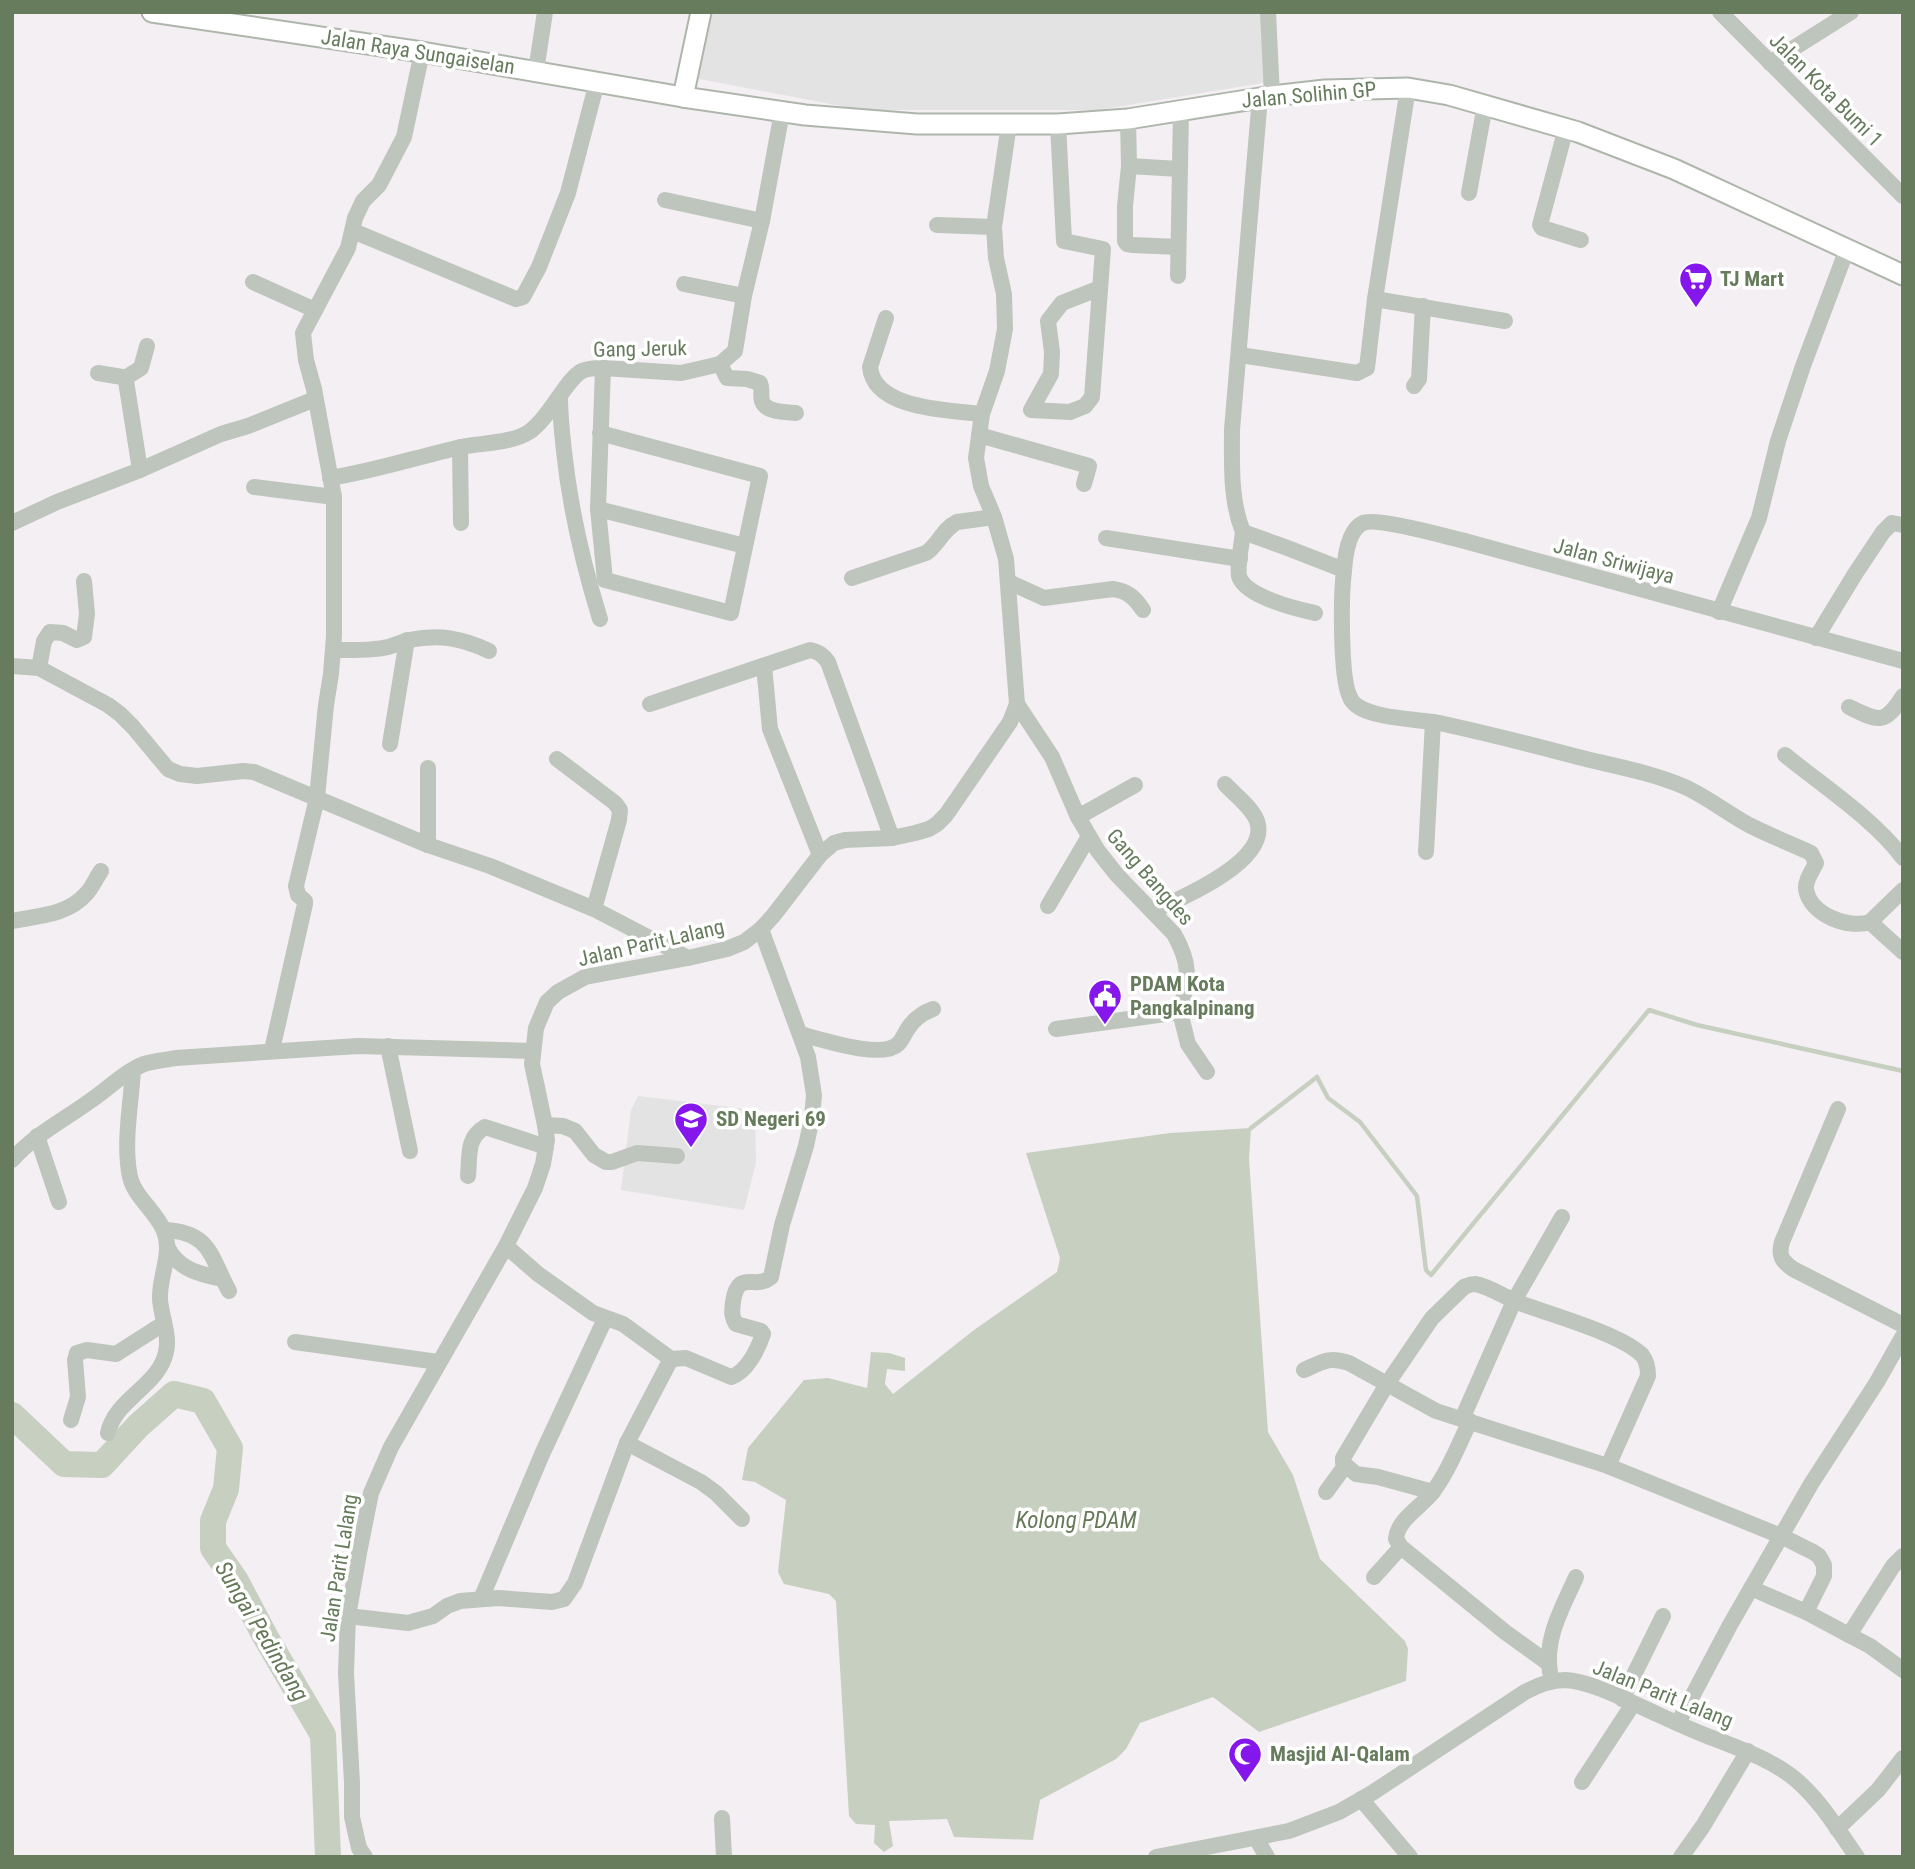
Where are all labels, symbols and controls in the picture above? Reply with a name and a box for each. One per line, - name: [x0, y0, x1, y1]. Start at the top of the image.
- street label: Jalan Raya Sungaiselan: [320, 25, 516, 79]
- street label: Jalan Kota Bumi 1: [1764, 28, 1888, 152]
- street label: Jalan Solihin GP: [1241, 77, 1377, 113]
- supermarket icon: TJ Mart: [1677, 260, 1715, 309]
- place label: TJ Mart: [1720, 267, 1784, 291]
- street label: Gang Jeruk: [593, 336, 688, 362]
- street label: Jalan Sriwijaya: [1551, 533, 1677, 589]
- street label: Gang Bangdes: [1102, 824, 1198, 930]
- street label: Jalan Parit Lalang: [576, 915, 726, 971]
- place label: PDAM Kota Pangkalpinang: [1130, 972, 1255, 1020]
- public building icon: PDAM Kota Pangkalpinang: [1086, 977, 1124, 1026]
- school or university icon: SD Negeri 69: [672, 1100, 710, 1149]
- place label: SD Negeri 69: [716, 1107, 826, 1131]
- street label: Jalan Parit Lalang: [315, 1492, 363, 1644]
- water label: Kolong PDAM: [1015, 1507, 1137, 1534]
- water label: Sungai Pedindang: [209, 1556, 314, 1706]
- street label: Jalan Parit Lalang: [1589, 1655, 1737, 1733]
- mosque icon: Masjid Al-Qalam: [1226, 1735, 1264, 1784]
- place label: Masjid Al-Qalam: [1270, 1742, 1410, 1766]

